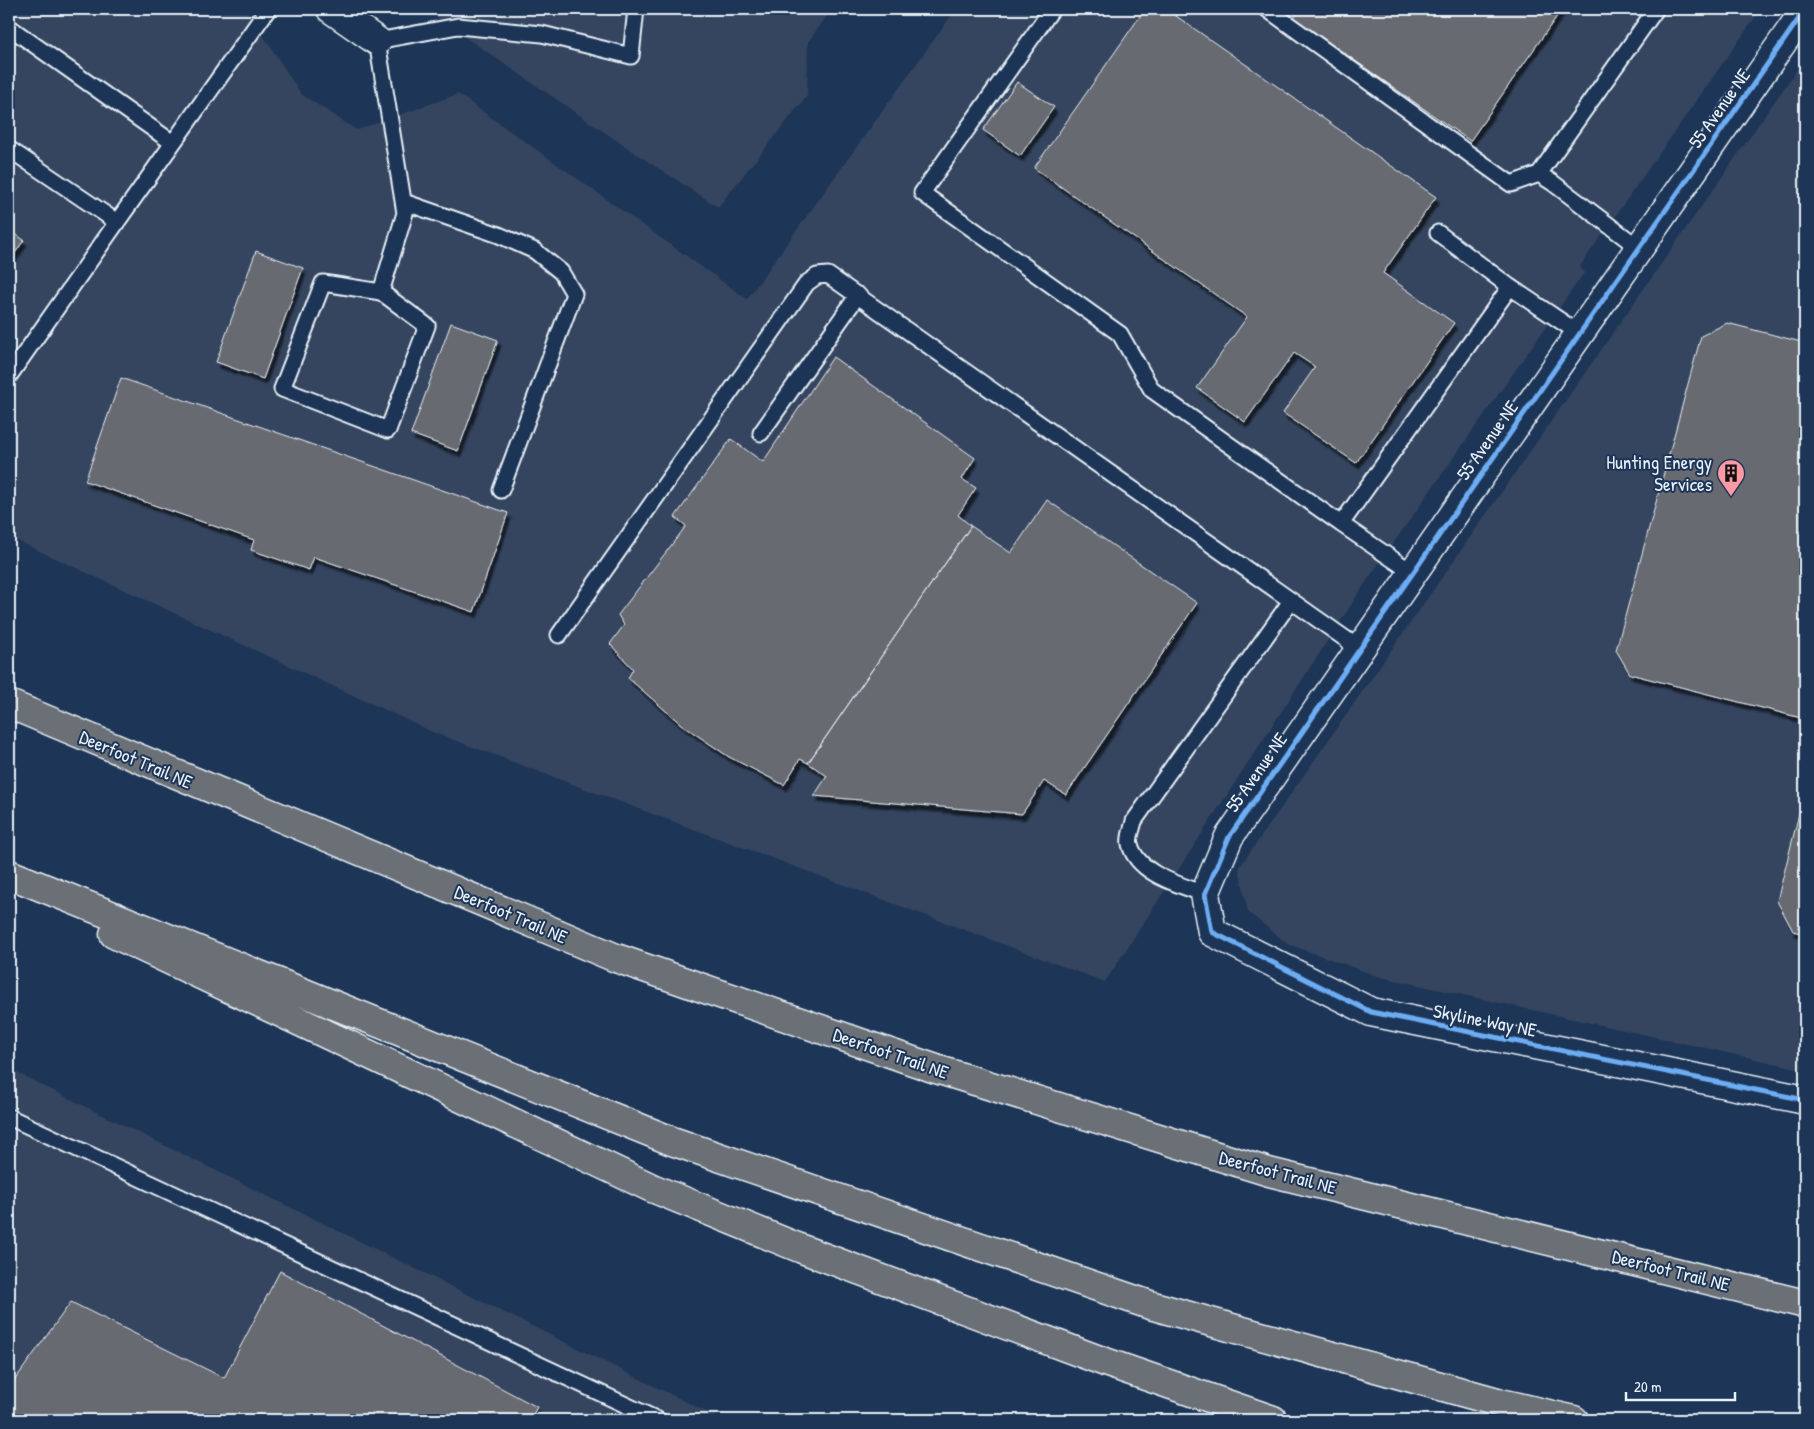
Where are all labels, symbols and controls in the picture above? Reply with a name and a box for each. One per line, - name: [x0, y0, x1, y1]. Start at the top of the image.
- street label: 55 Avenue NE: [1682, 63, 1756, 153]
- street label: 55 Avenue NE: [1450, 395, 1524, 485]
- place label: Hunting Energy Services: [1606, 449, 1712, 497]
- building icon: Hunting Energy Services: [1716, 458, 1746, 497]
- street label: Deerfoot Trail NE: [76, 724, 197, 795]
- street label: 55 Avenue NE: [1219, 727, 1293, 817]
- street label: Deerfoot Trail NE: [451, 879, 572, 950]
- street label: Skyline Way NE: [1431, 997, 1539, 1043]
- street label: Deerfoot Trail NE: [830, 1021, 953, 1085]
- street label: Deerfoot Trail NE: [1217, 1144, 1340, 1200]
- street label: Deerfoot Trail NE: [1609, 1243, 1733, 1297]
- scale bar: [1626, 1369, 1735, 1401]
- text: 20 m: [1634, 1376, 1661, 1397]

